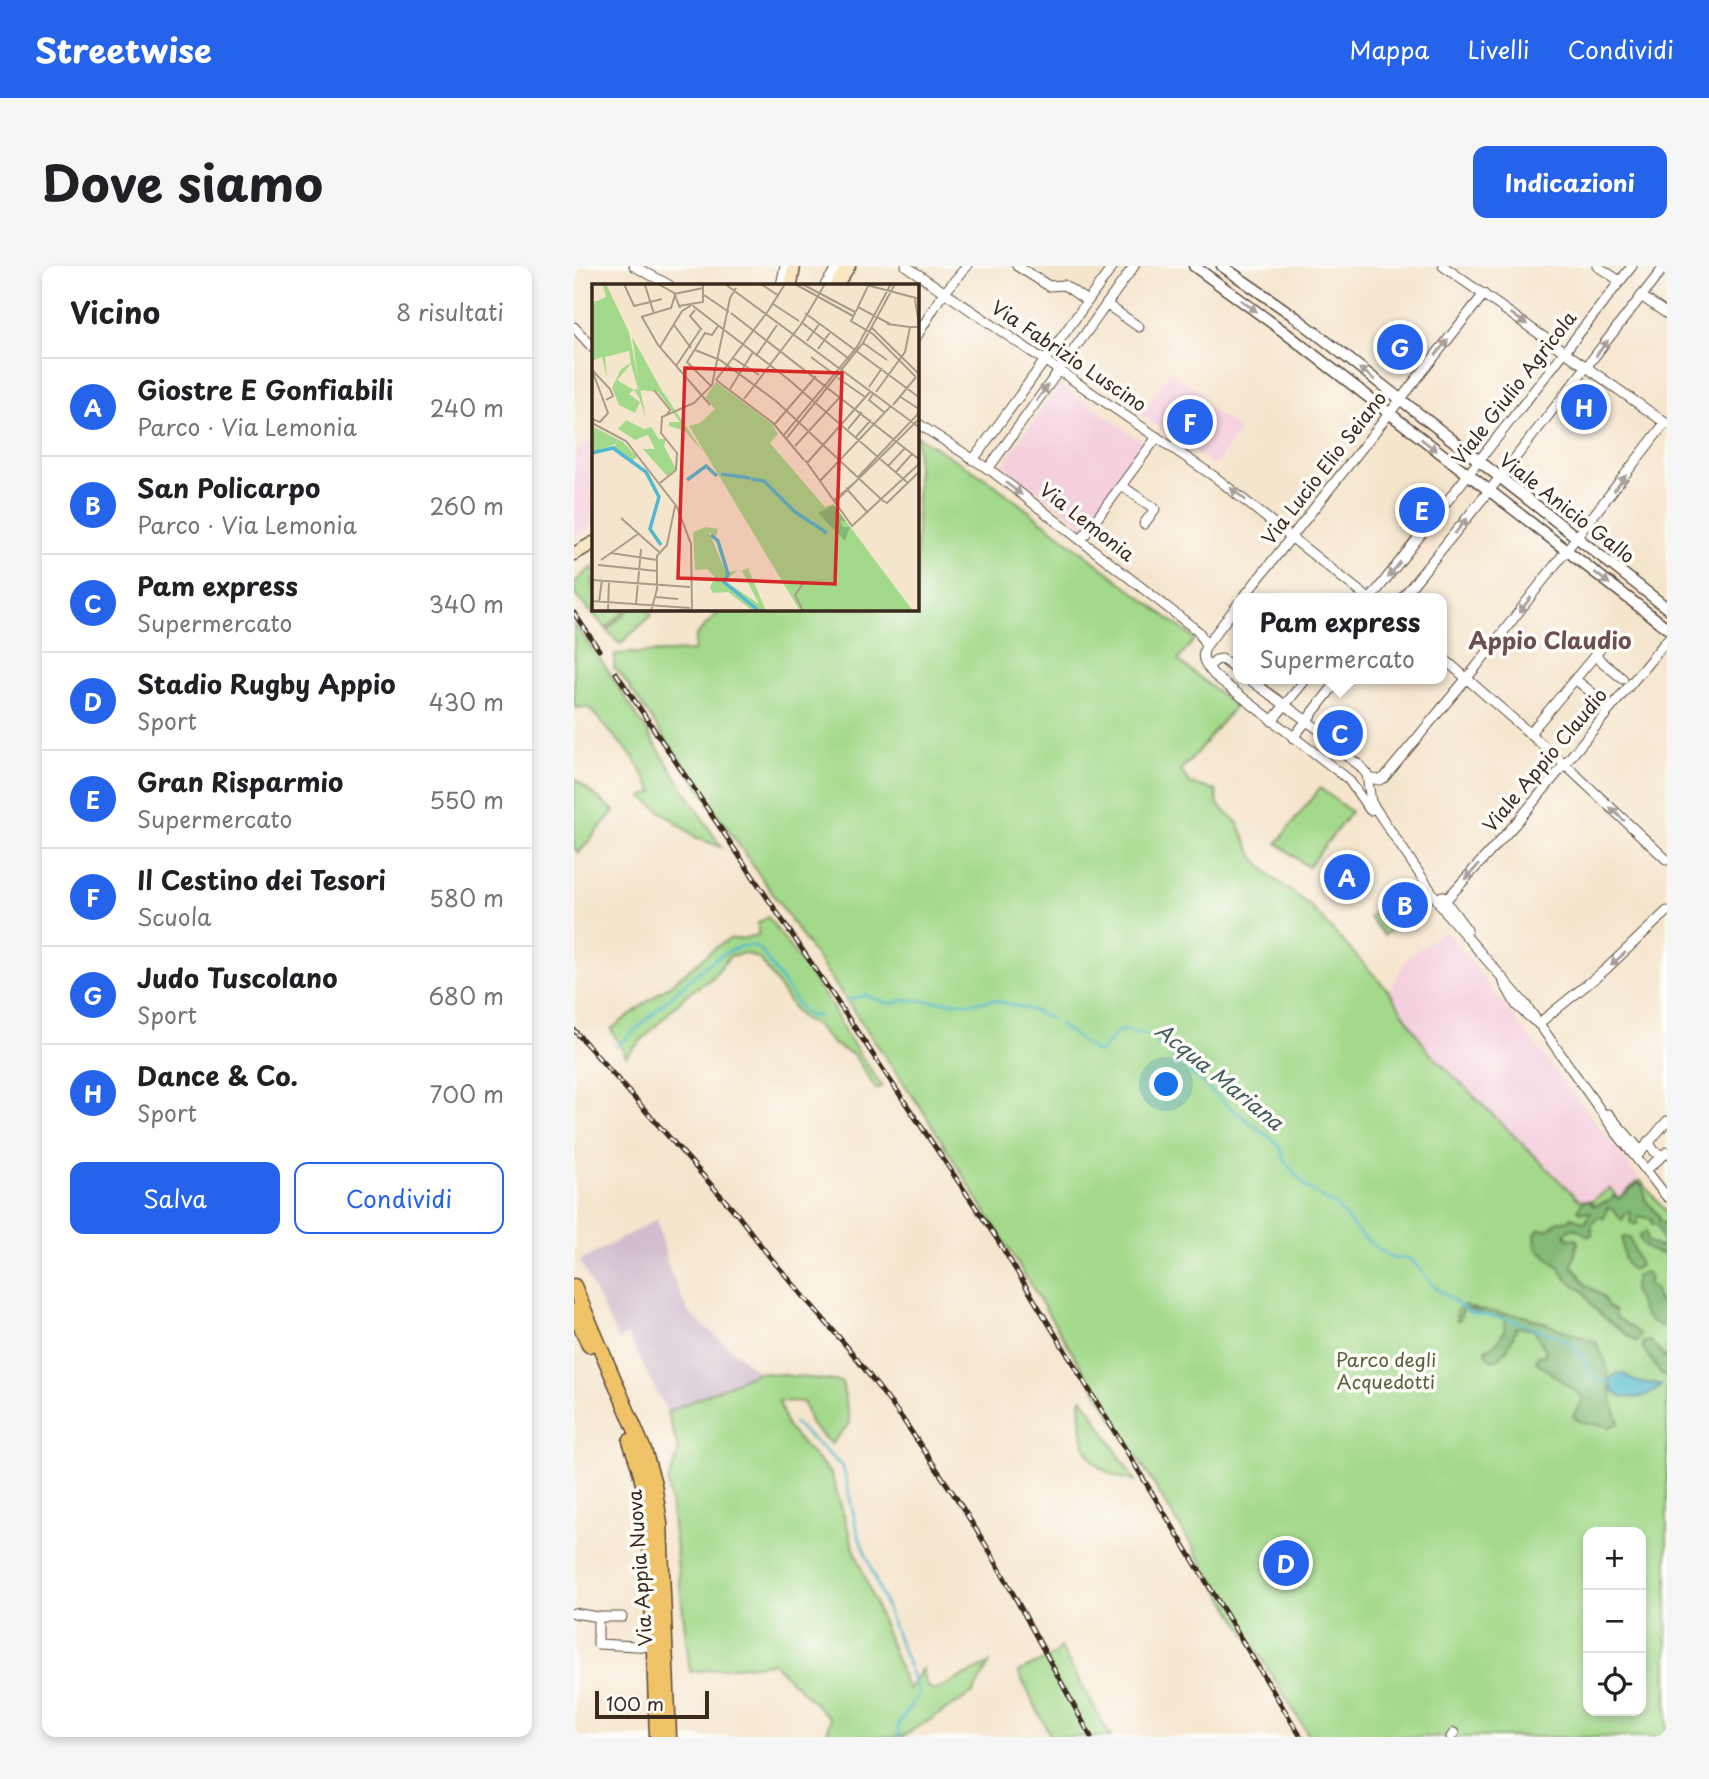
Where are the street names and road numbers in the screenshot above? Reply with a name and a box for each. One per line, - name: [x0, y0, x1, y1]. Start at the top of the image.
- street label: Via Fabrizio Luscino: [986, 293, 1153, 418]
- street label: Viale Giulio Agricola: [1444, 304, 1582, 470]
- street label: Via Lucio Elio Seiano: [1254, 385, 1392, 550]
- street label: Viale Anicio Gallo: [1494, 445, 1641, 569]
- street label: Via Lemonia: [1034, 475, 1141, 567]
- street label: Viale Appio Claudio: [1475, 681, 1613, 838]
- street label: Via Appia Nuova: [620, 1488, 658, 1647]

